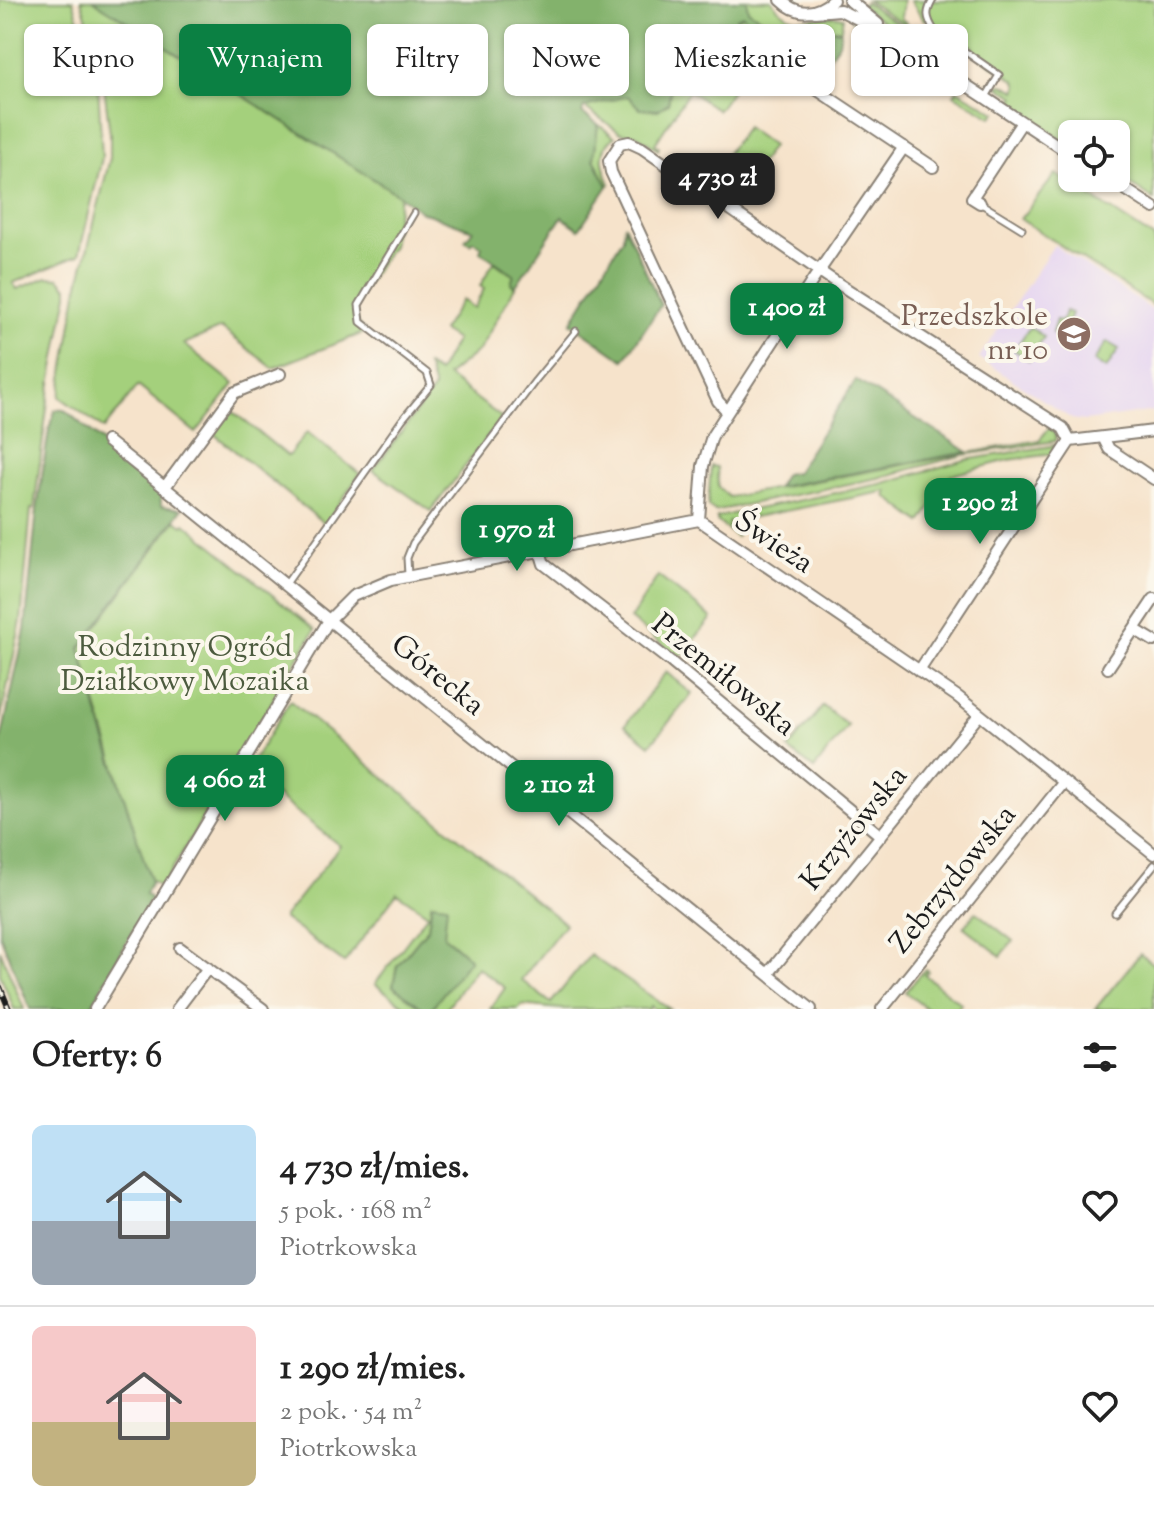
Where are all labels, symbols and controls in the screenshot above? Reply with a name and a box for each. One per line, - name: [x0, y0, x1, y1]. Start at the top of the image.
- chip: Kupno: [24, 24, 163, 96]
- chip: Wynajem: [179, 24, 351, 96]
- chip: Filtry: [367, 24, 488, 96]
- chip: Nowe: [504, 24, 629, 96]
- chip: Mieszkanie: [645, 24, 835, 96]
- chip: Dom: [851, 24, 968, 96]
- map controls: [1058, 120, 1130, 192]
- button: locate: [1058, 120, 1130, 192]
- pin: 4 730 zł: [635, 153, 801, 221]
- text: 4 730 zł: [679, 160, 757, 197]
- pin: 1 400 zł: [704, 283, 870, 351]
- text: 1 400 zł: [748, 290, 826, 327]
- place label: Przedszkole nr 10: [901, 296, 1048, 373]
- school or university icon: Przedszkole nr 10: [1055, 315, 1093, 353]
- pin: 1 290 zł: [897, 478, 1063, 546]
- text: 1 290 zł: [942, 485, 1018, 522]
- street label: Świeża: [725, 501, 822, 585]
- pin: 1 970 zł: [434, 505, 600, 573]
- text: 1 970 zł: [479, 512, 555, 549]
- street label: Przemiłowska: [642, 604, 804, 748]
- street label: Górecka: [381, 625, 493, 727]
- park label: Rodzinny Ogród Działkowy Mozaika: [61, 627, 309, 704]
- pin: 4 060 zł: [142, 755, 308, 823]
- street label: Krzyżowska: [791, 757, 919, 901]
- pin: 2 110 zł: [476, 760, 642, 828]
- text: 4 060 zł: [184, 762, 266, 799]
- text: 2 110 zł: [523, 767, 595, 804]
- street label: Zebrzydowska: [880, 796, 1028, 964]
- text: Oferty: 6: [32, 1033, 162, 1082]
- icon: filters: [1078, 1035, 1122, 1079]
- text: 4 730 zł/mies.: [280, 1144, 470, 1193]
- icon: home: [96, 1157, 192, 1253]
- icon: heart: [1078, 1183, 1122, 1227]
- text: 5 pok. · 168 m²: [280, 1193, 432, 1230]
- text: Piotrkowska: [280, 1230, 417, 1267]
- text: 1 290 zł/mies.: [280, 1345, 466, 1394]
- icon: home: [96, 1358, 192, 1454]
- icon: heart: [1078, 1384, 1122, 1428]
- text: 2 pok. · 54 m²: [280, 1394, 422, 1431]
- text: Piotrkowska: [280, 1431, 417, 1468]

